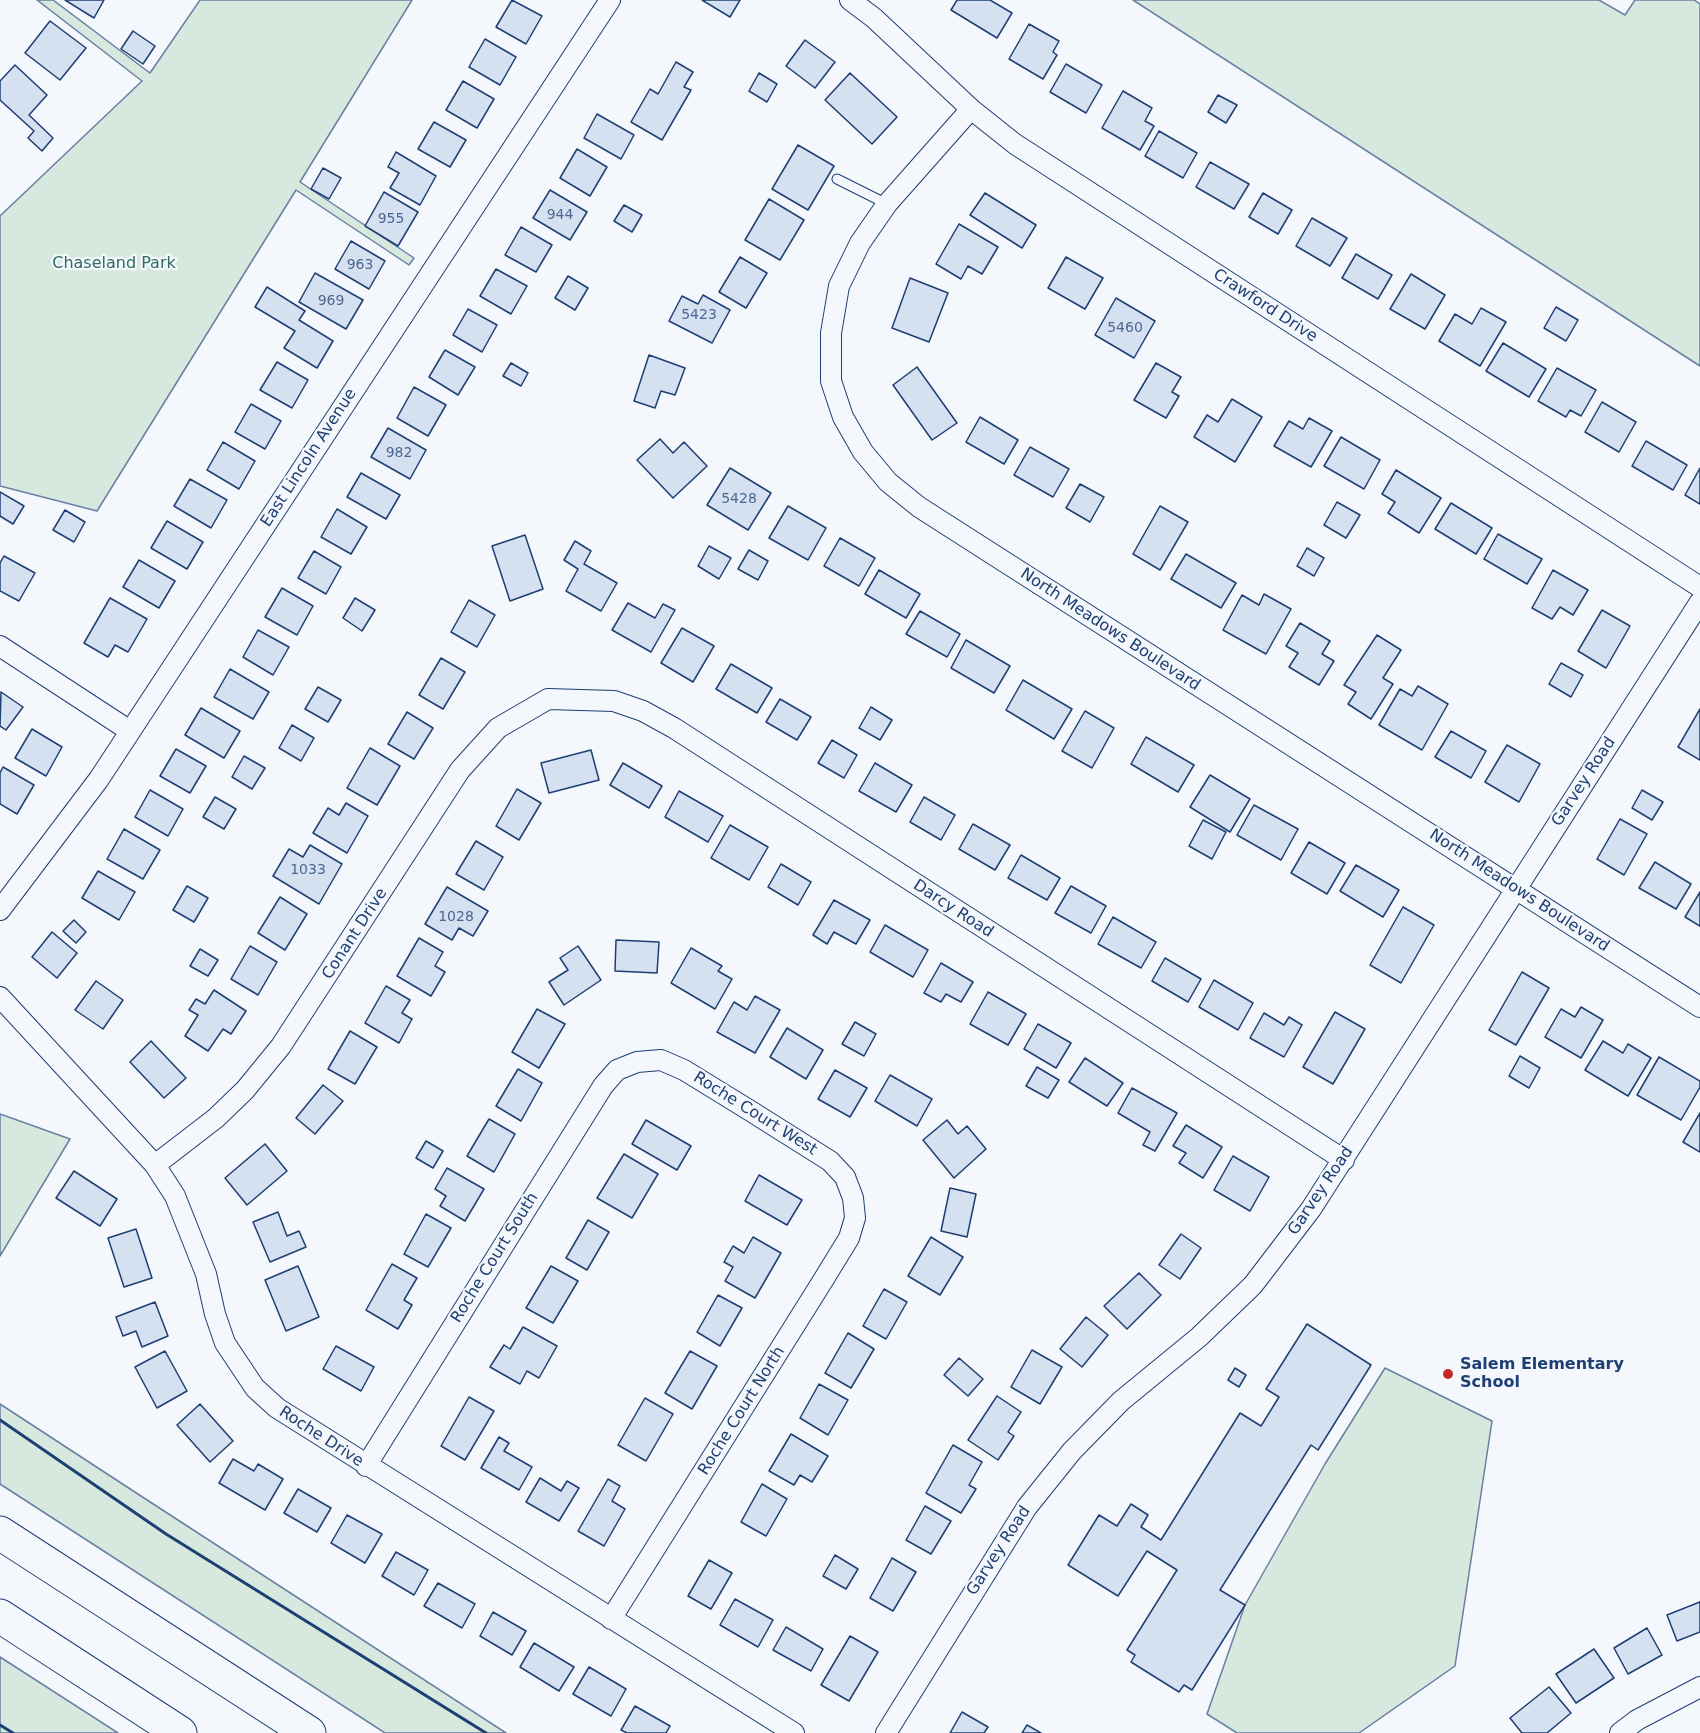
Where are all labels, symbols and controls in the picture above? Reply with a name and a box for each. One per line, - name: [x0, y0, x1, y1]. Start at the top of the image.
- house number: 944: [547, 207, 573, 223]
- house number: 955: [378, 211, 404, 227]
- park label: Chaseland Park: [52, 254, 176, 274]
- house number: 963: [347, 257, 373, 273]
- street label: Crawford Drive: [1209, 265, 1321, 347]
- house number: 969: [318, 293, 344, 309]
- house number: 5423: [681, 307, 717, 323]
- house number: 5460: [1107, 320, 1143, 336]
- street label: East Lincoln Avenue: [257, 385, 361, 531]
- house number: 982: [386, 445, 412, 461]
- house number: 5428: [721, 491, 757, 507]
- street label: North Meadows Boulevard: [1016, 565, 1204, 695]
- street label: Garvey Road: [1548, 734, 1620, 830]
- street label: North Meadows Boulevard: [1425, 826, 1613, 956]
- house number: 1033: [290, 862, 326, 878]
- street label: Darcy Road: [909, 876, 997, 942]
- street label: Conant Drive: [318, 885, 392, 983]
- house number: 1028: [438, 909, 474, 925]
- street label: Roche Court West: [690, 1068, 820, 1160]
- street label: Garvey Road: [1284, 1143, 1358, 1239]
- street label: Roche Court South: [447, 1189, 543, 1327]
- street label: Roche Court North: [695, 1343, 789, 1479]
- place label: Salem Elementary School: [1460, 1355, 1624, 1393]
- marker: Salem Elementary School: [1441, 1367, 1455, 1381]
- street label: Roche Drive: [275, 1403, 367, 1471]
- street label: Garvey Road: [963, 1503, 1035, 1599]

